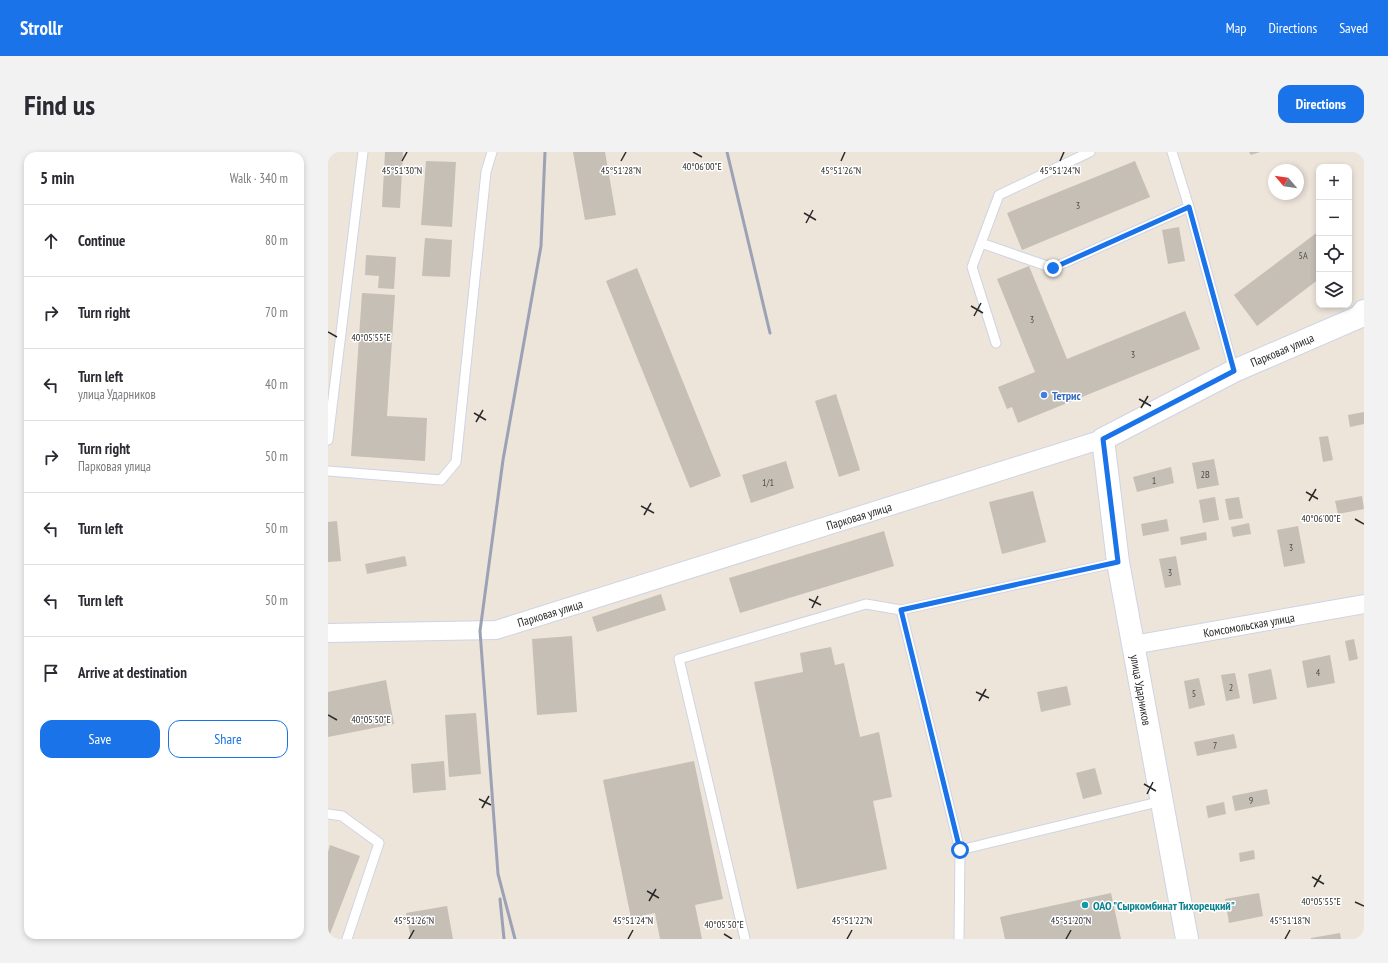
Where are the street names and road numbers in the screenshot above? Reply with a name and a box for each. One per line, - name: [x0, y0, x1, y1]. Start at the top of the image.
- street label: Парковая улица: [1248, 330, 1316, 370]
- street label: Парковая улица: [825, 499, 894, 533]
- street label: Парковая улица: [516, 596, 585, 630]
- street label: Комсомольская улица: [1202, 610, 1296, 640]
- street label: улица Ударников: [1127, 653, 1155, 727]

